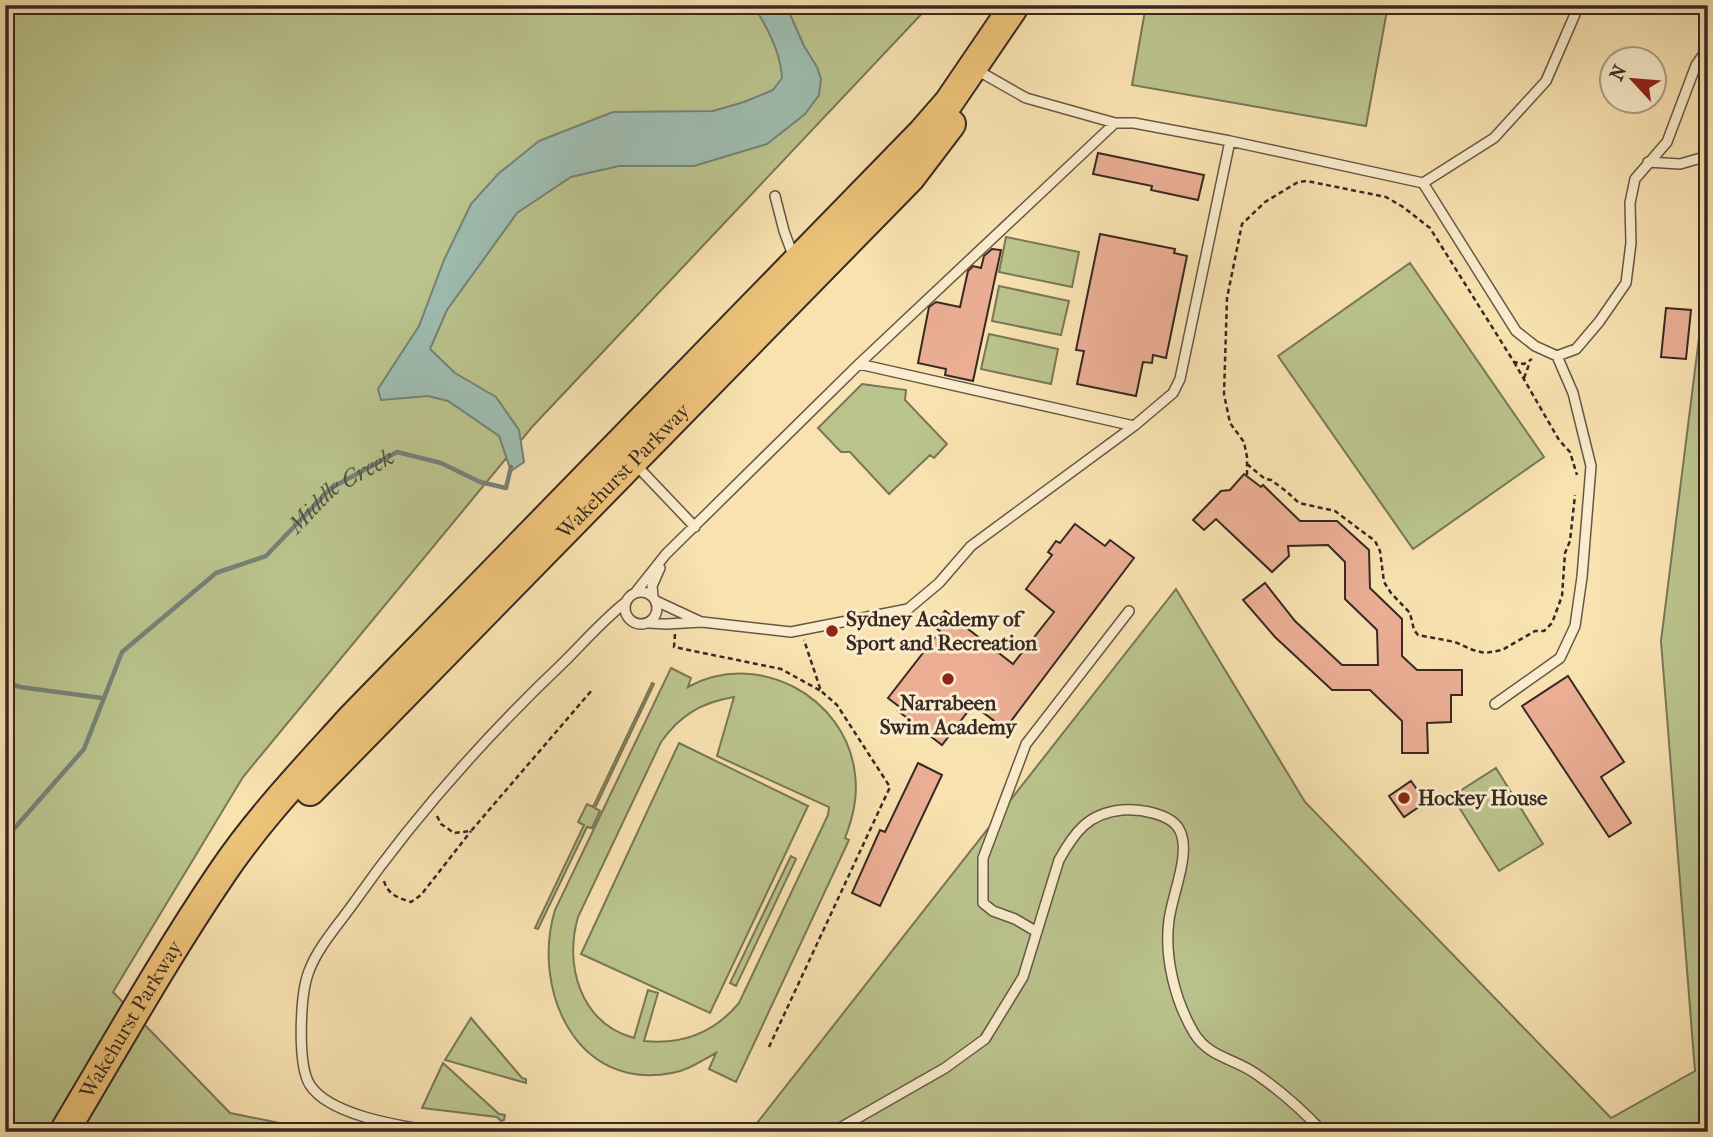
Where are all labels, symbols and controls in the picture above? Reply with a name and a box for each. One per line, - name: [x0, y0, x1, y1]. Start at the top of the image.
- north arrow: [1598, 46, 1668, 116]
- text: N: [1606, 61, 1632, 84]
- street label: Wakehurst Parkway: [551, 398, 695, 544]
- water label: Middle Creek: [281, 443, 399, 540]
- place label: Sydney Academy of Sport and Recreation: [846, 607, 1038, 655]
- marker: Sydney Academy of Sport and Recreation: [824, 623, 840, 639]
- marker: Narrabeen Swim Academy: [940, 671, 956, 687]
- place label: Narrabeen Swim Academy: [880, 691, 1018, 739]
- place label: Hockey House: [1418, 786, 1548, 810]
- marker: Hockey House: [1396, 790, 1412, 806]
- street label: Wakehurst Parkway: [74, 935, 188, 1103]

